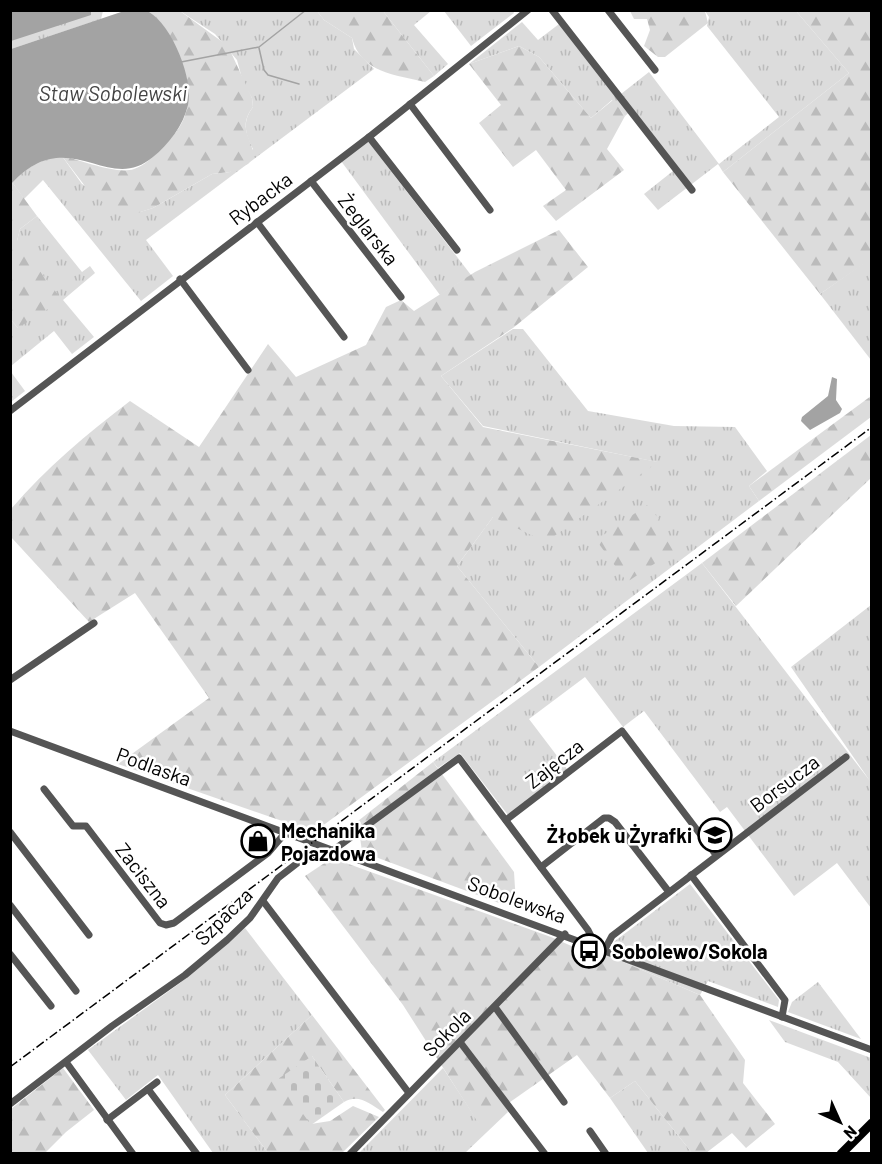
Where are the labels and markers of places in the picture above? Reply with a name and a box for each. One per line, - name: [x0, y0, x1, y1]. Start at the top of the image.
- school or university icon: Żłobek u Żyrafki: [697, 817, 733, 853]
- place label: Mechanika Pojazdowa: [281, 818, 376, 865]
- shop icon: Mechanika Pojazdowa: [240, 823, 276, 859]
- place label: Żłobek u Żyrafki: [547, 823, 692, 847]
- bus stop icon: Sobolewo/Sokola: [571, 933, 607, 969]
- place label: Sobolewo/Sokola: [612, 939, 768, 963]

